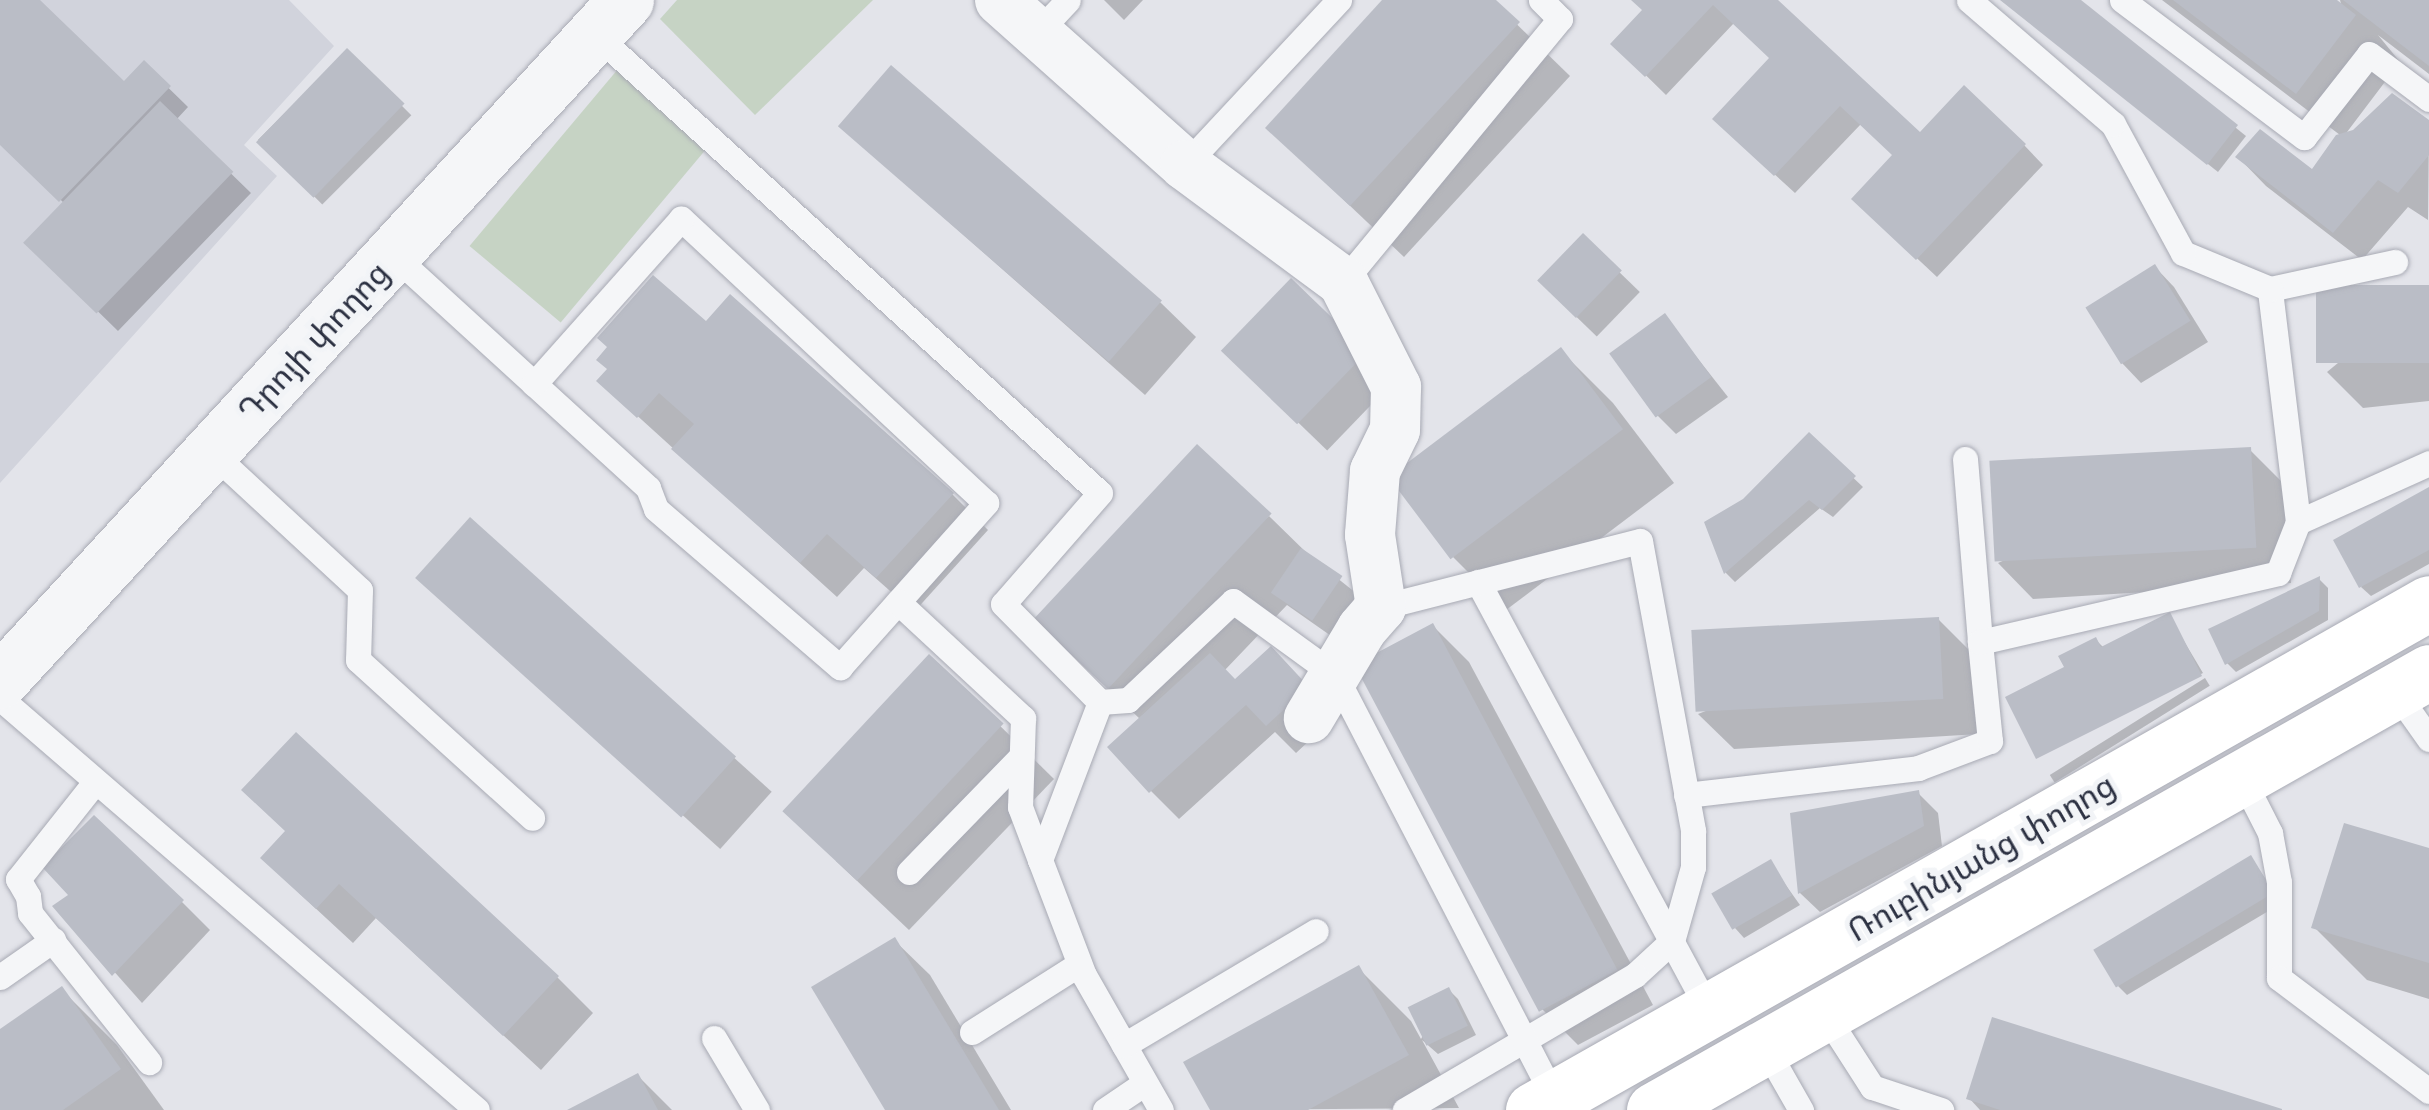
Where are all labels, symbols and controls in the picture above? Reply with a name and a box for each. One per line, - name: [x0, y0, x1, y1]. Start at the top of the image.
- street label: Դրոյի փողոց: [229, 253, 397, 429]
- street label: Ռուբինյանց փողոց: [1841, 765, 2121, 949]

